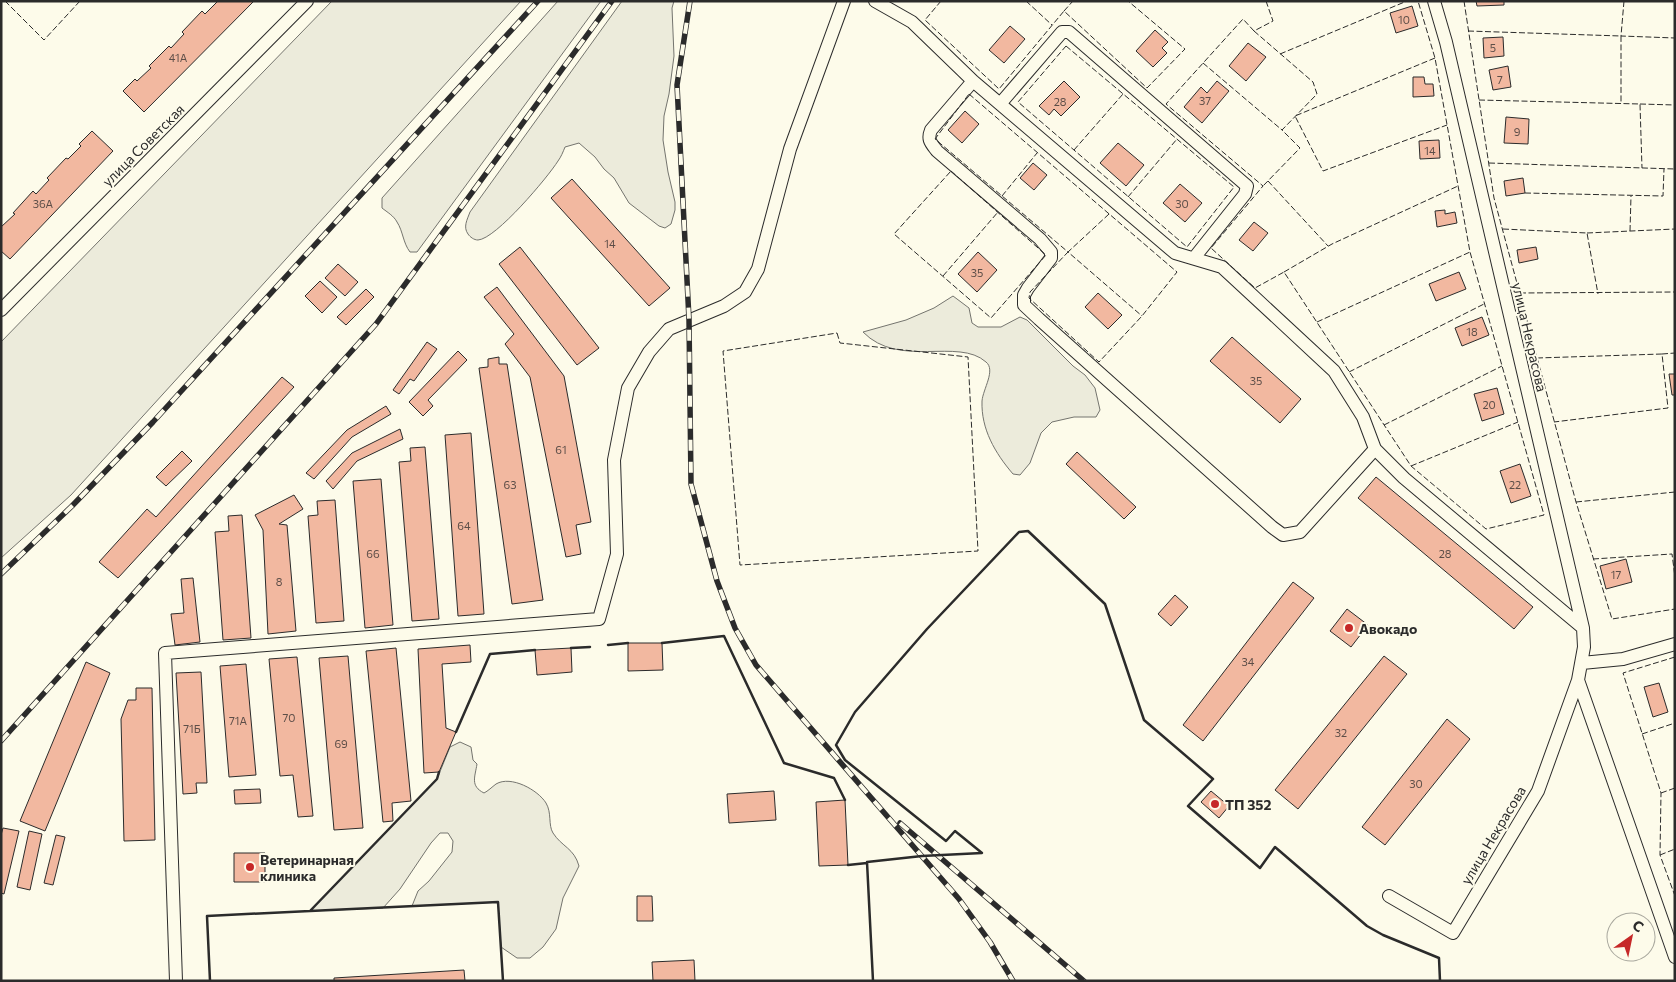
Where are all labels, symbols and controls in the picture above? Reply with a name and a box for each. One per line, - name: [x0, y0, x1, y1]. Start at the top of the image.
- house number: 10: [1398, 13, 1410, 26]
- house number: 5: [1490, 41, 1496, 54]
- house number: 41А: [169, 51, 188, 64]
- house number: 7: [1497, 73, 1503, 86]
- house number: 37: [1199, 94, 1211, 107]
- house number: 28: [1054, 95, 1067, 108]
- street label: улица Советская: [98, 100, 188, 190]
- house number: 9: [1514, 125, 1521, 138]
- house number: 14: [1424, 144, 1436, 157]
- house number: 36А: [33, 197, 54, 210]
- house number: 30: [1175, 197, 1189, 210]
- house number: 14: [604, 237, 616, 250]
- house number: 35: [971, 266, 983, 279]
- street label: улица Некрасова: [1509, 281, 1551, 393]
- house number: 18: [1466, 325, 1478, 338]
- house number: 35: [1250, 374, 1262, 387]
- house number: 20: [1482, 398, 1496, 411]
- house number: 61: [555, 443, 567, 456]
- house number: 63: [504, 478, 516, 491]
- house number: 22: [1509, 478, 1521, 491]
- house number: 64: [457, 519, 471, 532]
- house number: 66: [366, 547, 380, 560]
- house number: 28: [1439, 547, 1452, 560]
- house number: 17: [1611, 568, 1621, 581]
- house number: 8: [276, 575, 283, 588]
- place label: Авокадо: [1359, 620, 1417, 637]
- marker: Авокадо: [1343, 622, 1355, 634]
- house number: 34: [1242, 655, 1255, 668]
- house number: 70: [283, 711, 295, 724]
- house number: 71А: [229, 714, 247, 727]
- house number: 71Б: [183, 722, 201, 735]
- house number: 32: [1335, 726, 1347, 739]
- house number: 69: [334, 737, 348, 750]
- house number: 30: [1409, 777, 1423, 790]
- street label: улица Некрасова: [1457, 783, 1529, 887]
- place label: ТП 352: [1225, 796, 1271, 813]
- marker: ТП 352: [1209, 798, 1221, 810]
- place label: Ветеринарная клиника: [260, 851, 354, 884]
- marker: Ветеринарная клиника: [244, 861, 256, 873]
- north arrow: [1606, 912, 1656, 962]
- text: С: [1630, 916, 1647, 935]

